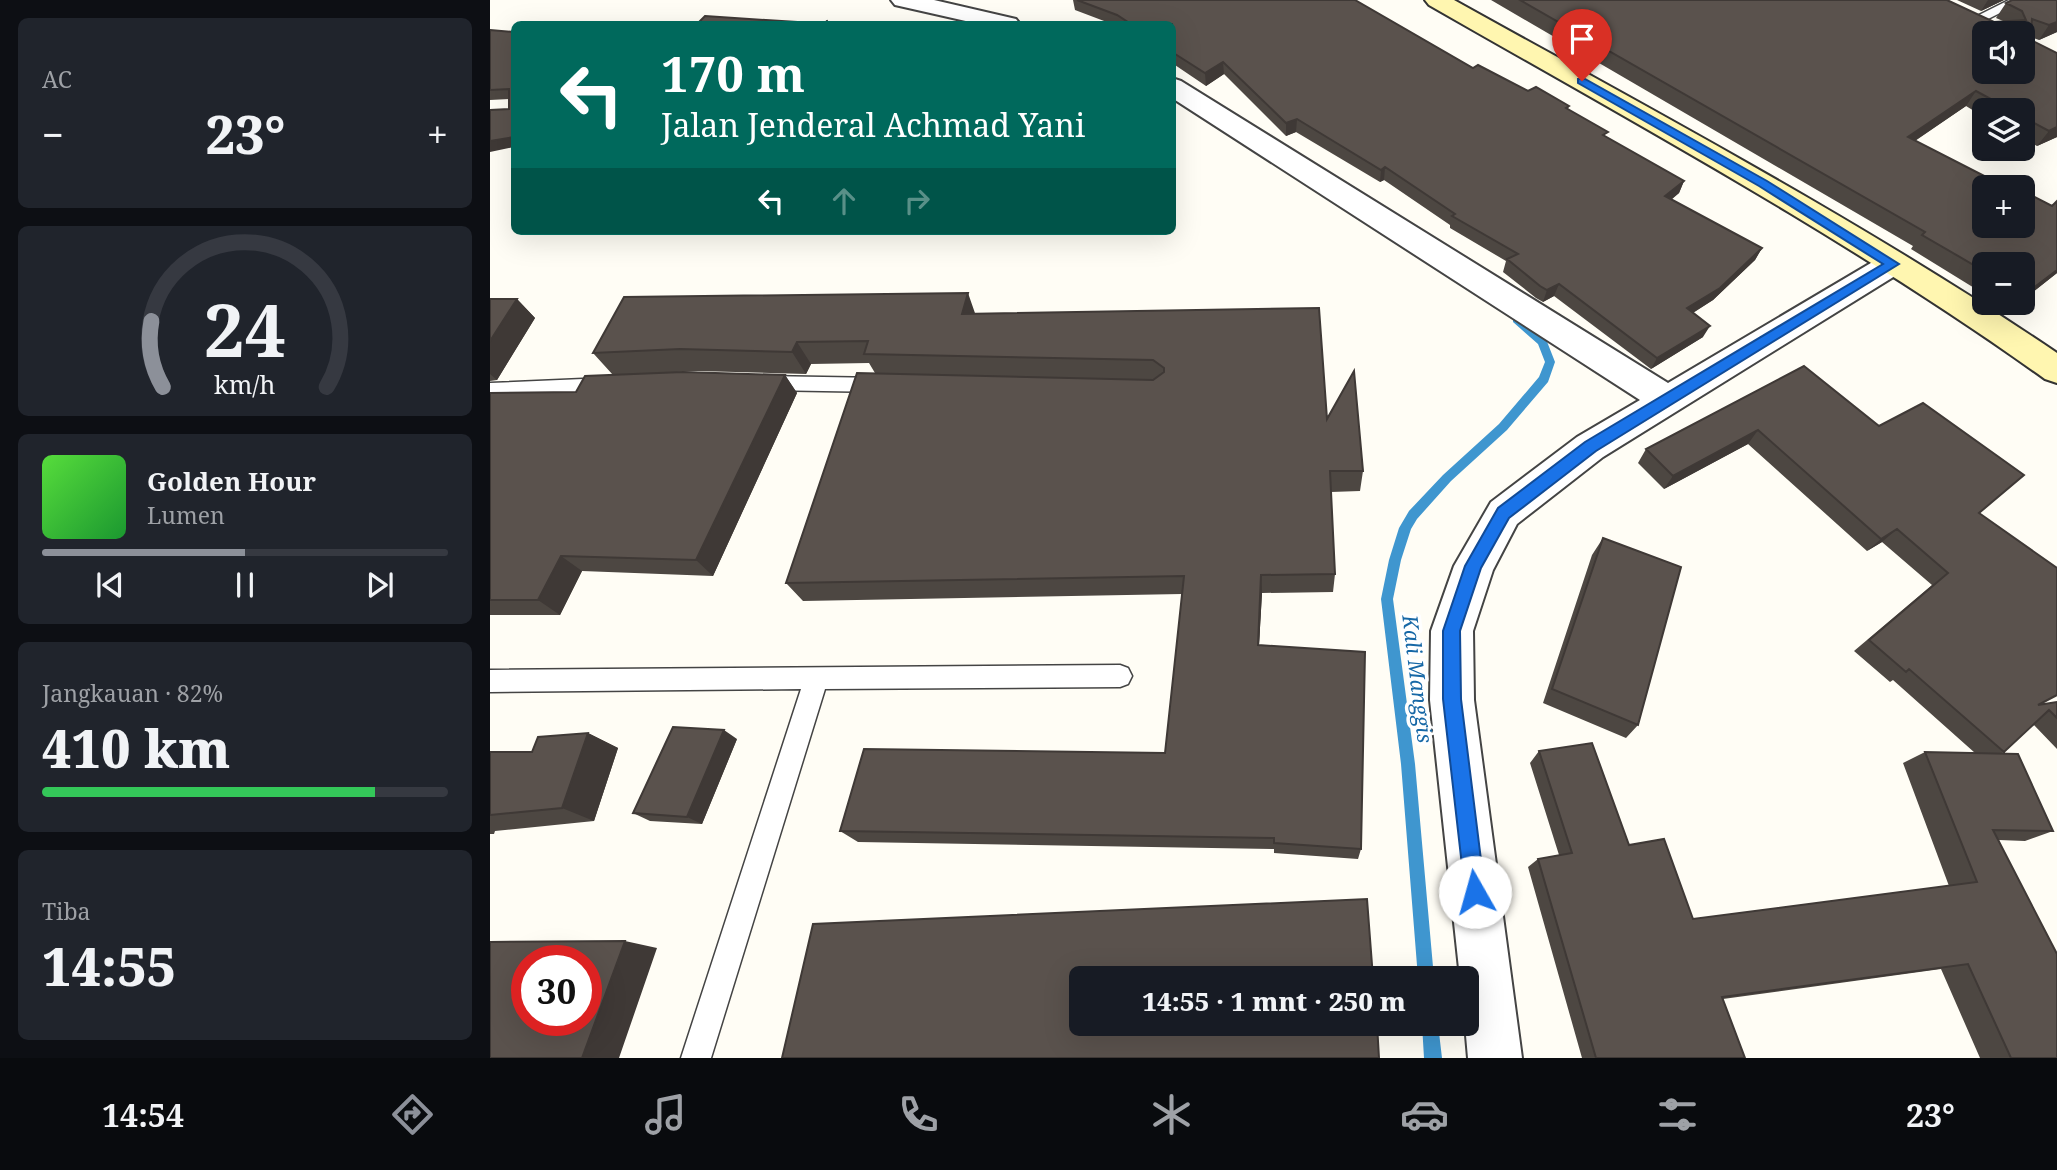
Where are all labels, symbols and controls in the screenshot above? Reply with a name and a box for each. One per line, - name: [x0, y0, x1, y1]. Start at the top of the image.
- pin: [1552, 9, 1612, 81]
- icon: arrive: [1563, 20, 1601, 58]
- map controls: [1972, 21, 2035, 315]
- button: sound: [1972, 21, 2035, 84]
- text: 170 m: [661, 40, 805, 106]
- icon: left: [546, 49, 637, 140]
- text: AC: [42, 63, 72, 95]
- text: 23°: [205, 98, 285, 169]
- button: layers: [1972, 98, 2035, 161]
- text: Jalan Jenderal Achmad Yani: [661, 103, 1085, 146]
- text: −: [42, 108, 64, 160]
- text: +: [427, 108, 448, 160]
- button: +: [1972, 175, 2035, 238]
- icon: left: [752, 182, 790, 220]
- icon: ahead: [825, 182, 863, 220]
- icon: right: [898, 182, 936, 220]
- button: −: [1972, 252, 2035, 315]
- text: 24: [204, 279, 286, 378]
- text: km/h: [214, 367, 276, 401]
- text: Golden Hour: [147, 463, 316, 499]
- text: Lumen: [147, 499, 225, 531]
- icon: previous: [91, 566, 129, 604]
- icon: pause: [226, 566, 264, 604]
- icon: next: [361, 566, 399, 604]
- water label: Kali Manggis: [1396, 612, 1440, 745]
- text: Jangkauan · 82%: [42, 677, 223, 709]
- text: 410 km: [42, 712, 230, 783]
- position arrow: [1438, 855, 1512, 929]
- text: Tiba: [42, 895, 91, 927]
- text: 14:55: [42, 930, 176, 1001]
- speed limit sign: 30: [511, 945, 602, 1036]
- text: 14:55 · 1 mnt · 250 m: [1142, 983, 1406, 1019]
- icon: directions: [388, 1090, 437, 1139]
- icon: music: [641, 1090, 690, 1139]
- icon: phone: [894, 1090, 943, 1139]
- icon: climate: [1147, 1090, 1196, 1139]
- icon: car: [1400, 1090, 1449, 1139]
- icon: filters: [1653, 1090, 1702, 1139]
- text: 14:54: [102, 1093, 184, 1136]
- text: 23°: [1906, 1093, 1955, 1136]

